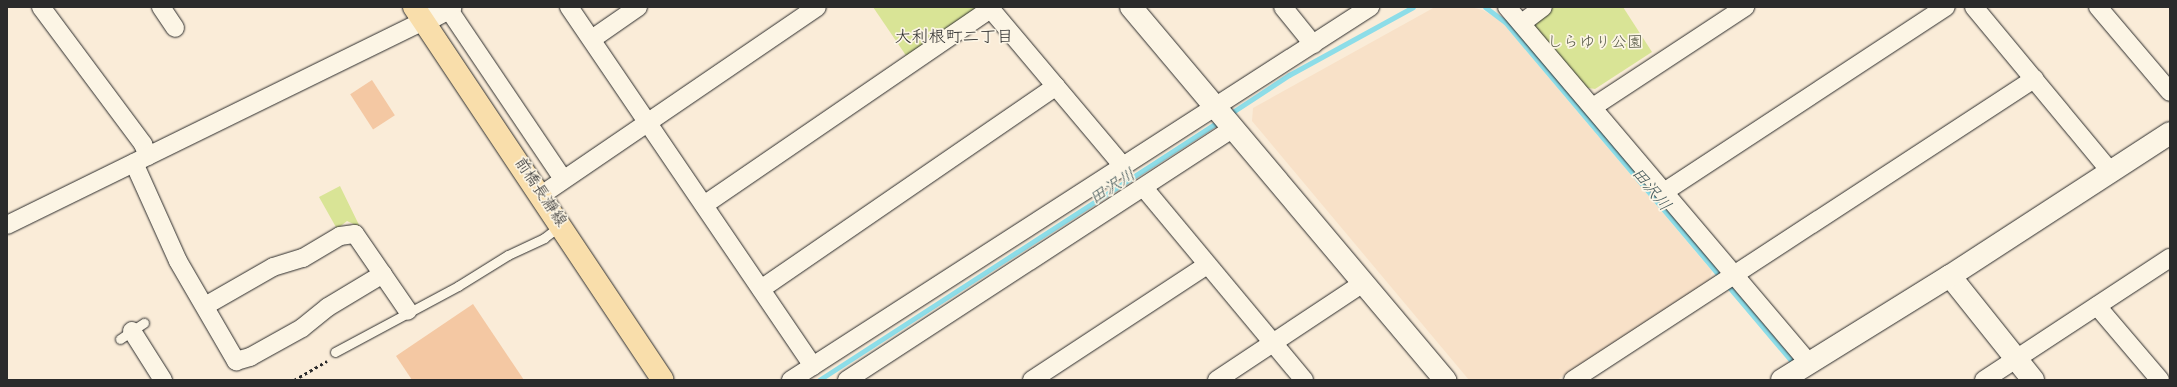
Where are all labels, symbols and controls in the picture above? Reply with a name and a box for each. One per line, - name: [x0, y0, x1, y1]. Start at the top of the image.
- district label: 大利根町二丁目: [895, 30, 1013, 50]
- park label: しらゆり公園: [1547, 34, 1643, 54]
- street label: 前橋長瀞線: [509, 154, 569, 232]
- water label: 田沢川: [1625, 165, 1673, 217]
- water label: 田沢川: [1087, 167, 1141, 211]

